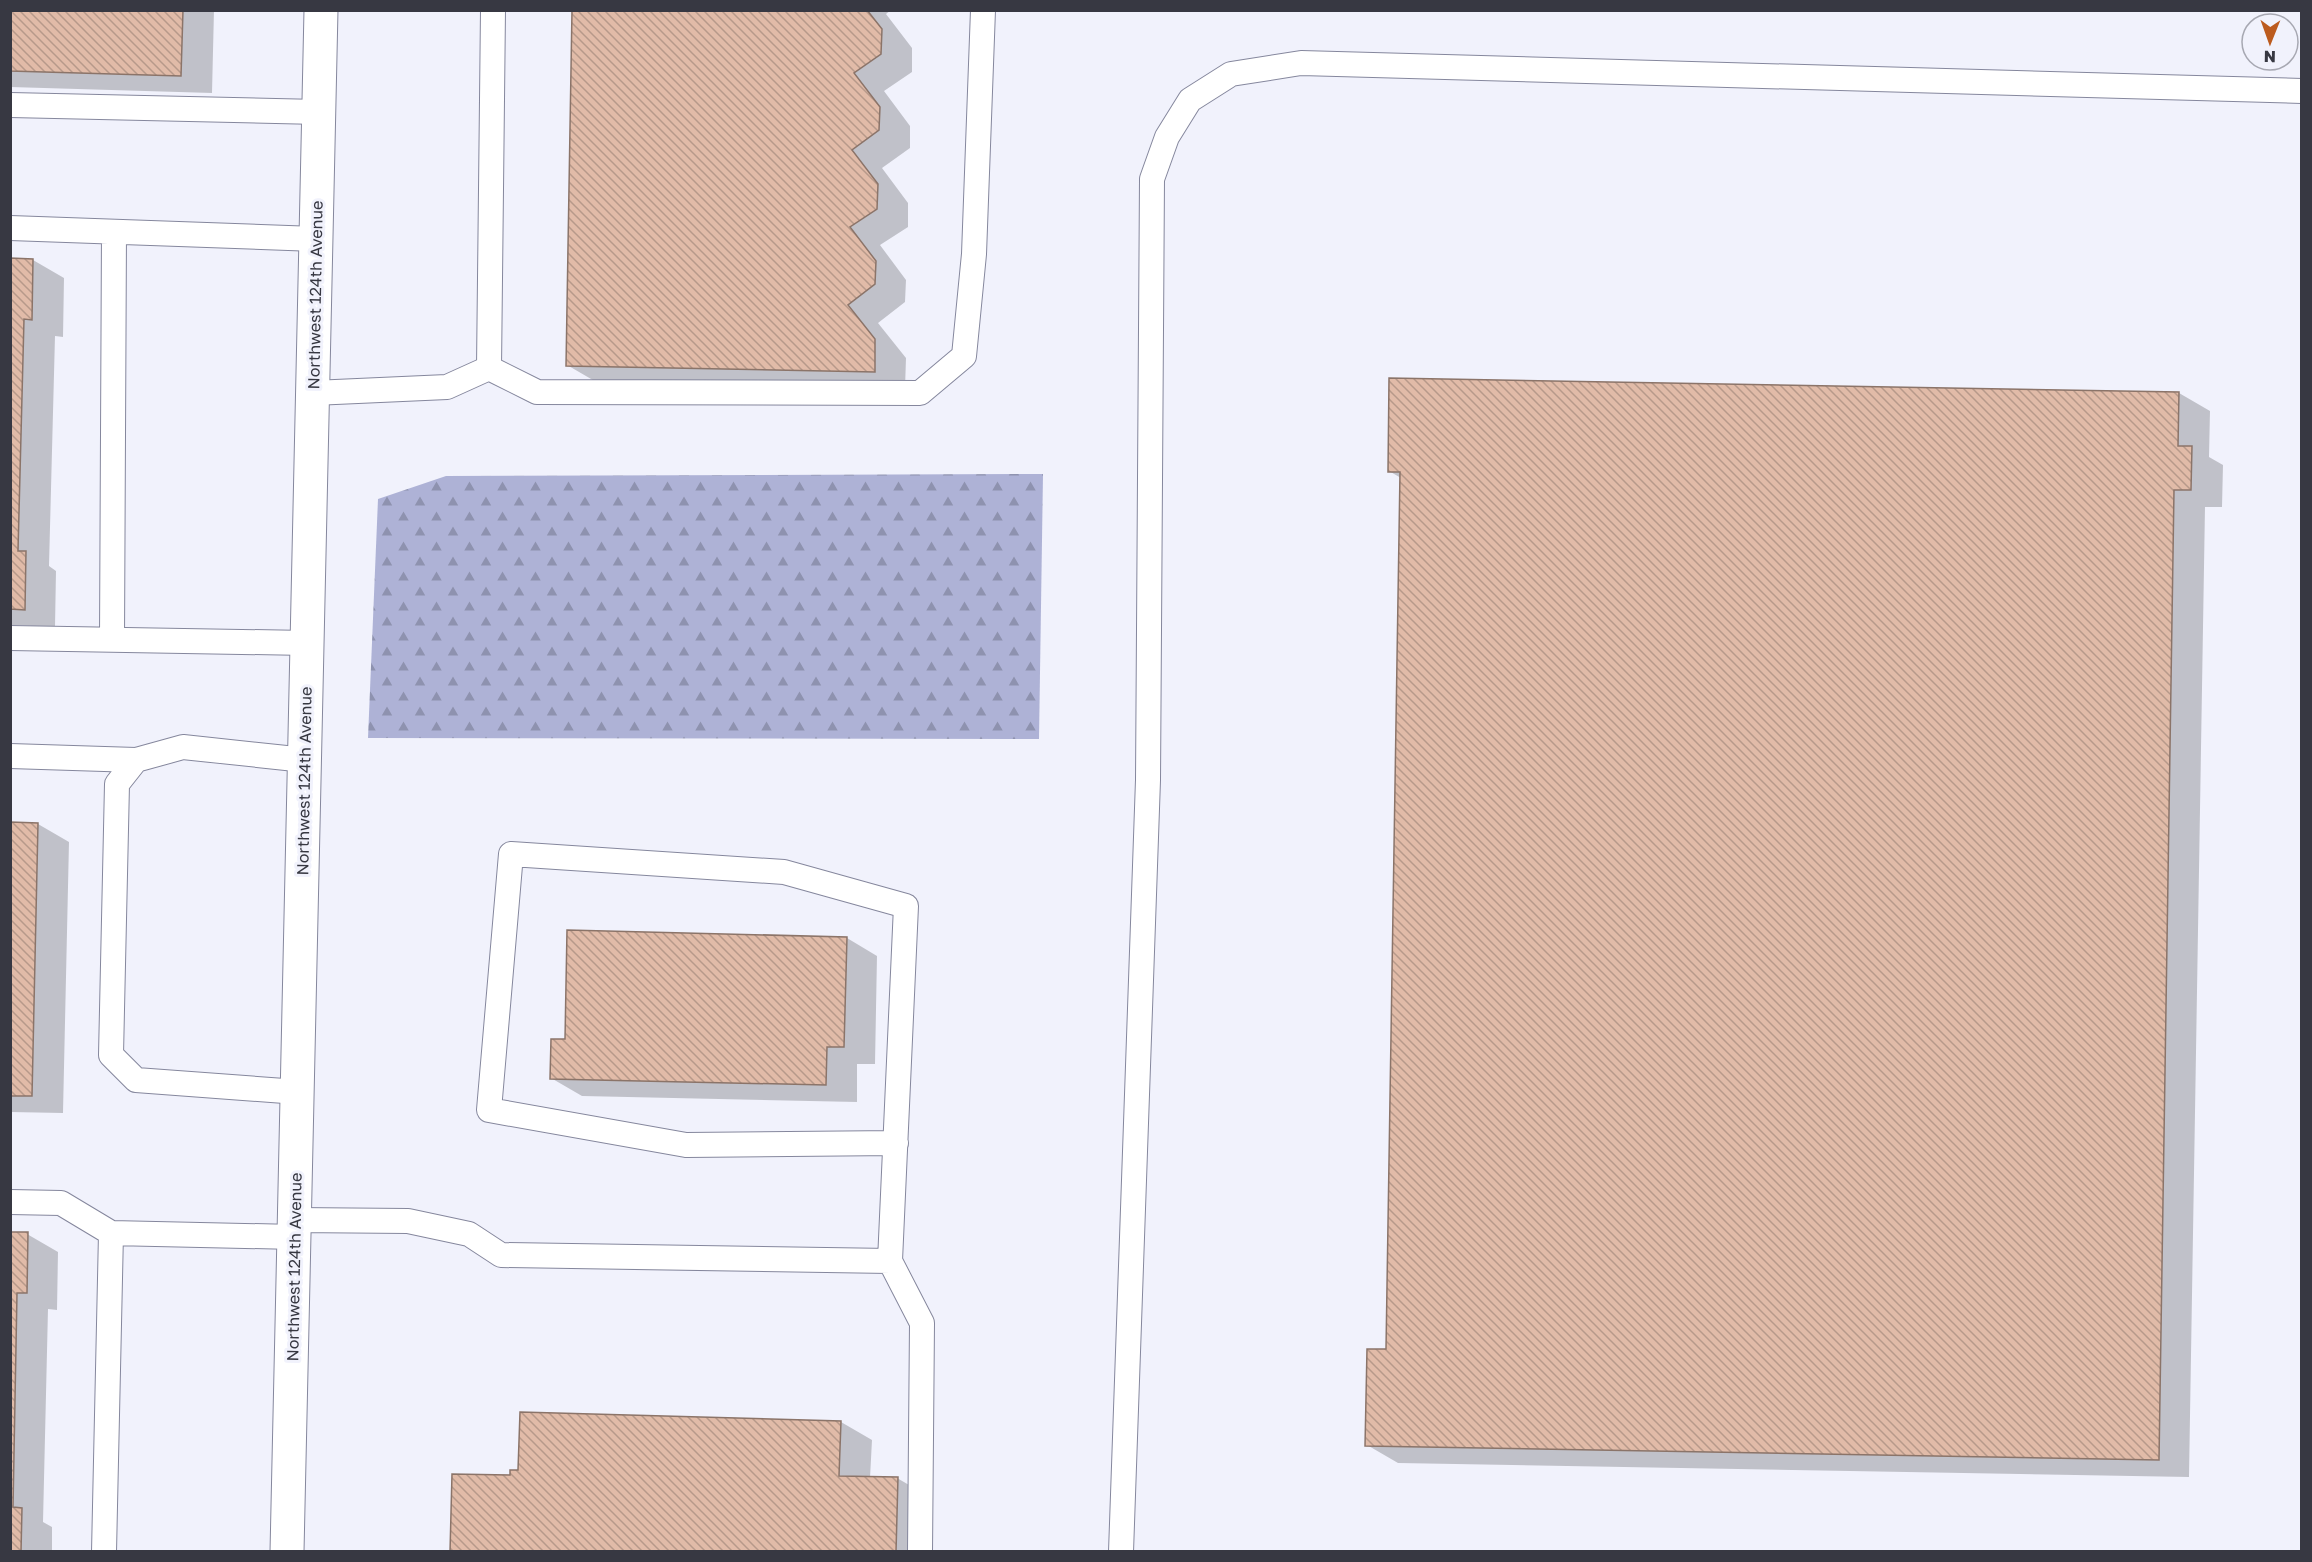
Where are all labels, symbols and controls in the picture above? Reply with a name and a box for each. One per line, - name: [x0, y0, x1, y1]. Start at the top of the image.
- north arrow: [2240, 12, 2300, 72]
- text: N: [2263, 47, 2276, 67]
- street label: Northwest 124th Avenue: [303, 200, 327, 390]
- street label: Northwest 124th Avenue: [292, 686, 316, 876]
- street label: Northwest 124th Avenue: [282, 1172, 306, 1362]

